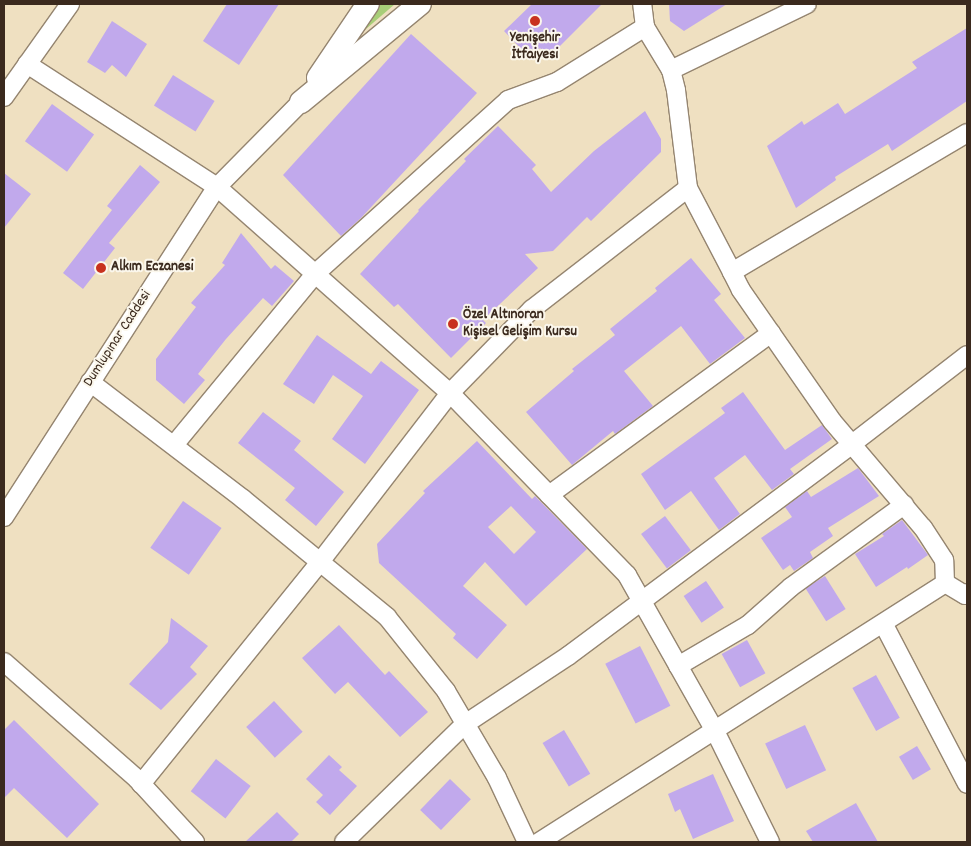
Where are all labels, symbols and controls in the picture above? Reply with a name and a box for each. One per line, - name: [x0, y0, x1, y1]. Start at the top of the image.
- marker: Yenişehir İtfaiyesi: [529, 15, 541, 27]
- place label: Yenişehir İtfaiyesi: [510, 29, 560, 64]
- place label: Alkım Eczanesi: [111, 259, 194, 277]
- marker: Alkım Eczanesi: [95, 262, 107, 274]
- street label: Dumlupınar Caddesi: [80, 287, 156, 391]
- place label: Özel Altınoran Kişisel Gelişim Kursu: [463, 306, 577, 341]
- marker: Özel Altınoran Kişisel Gelişim Kursu: [447, 318, 459, 330]

